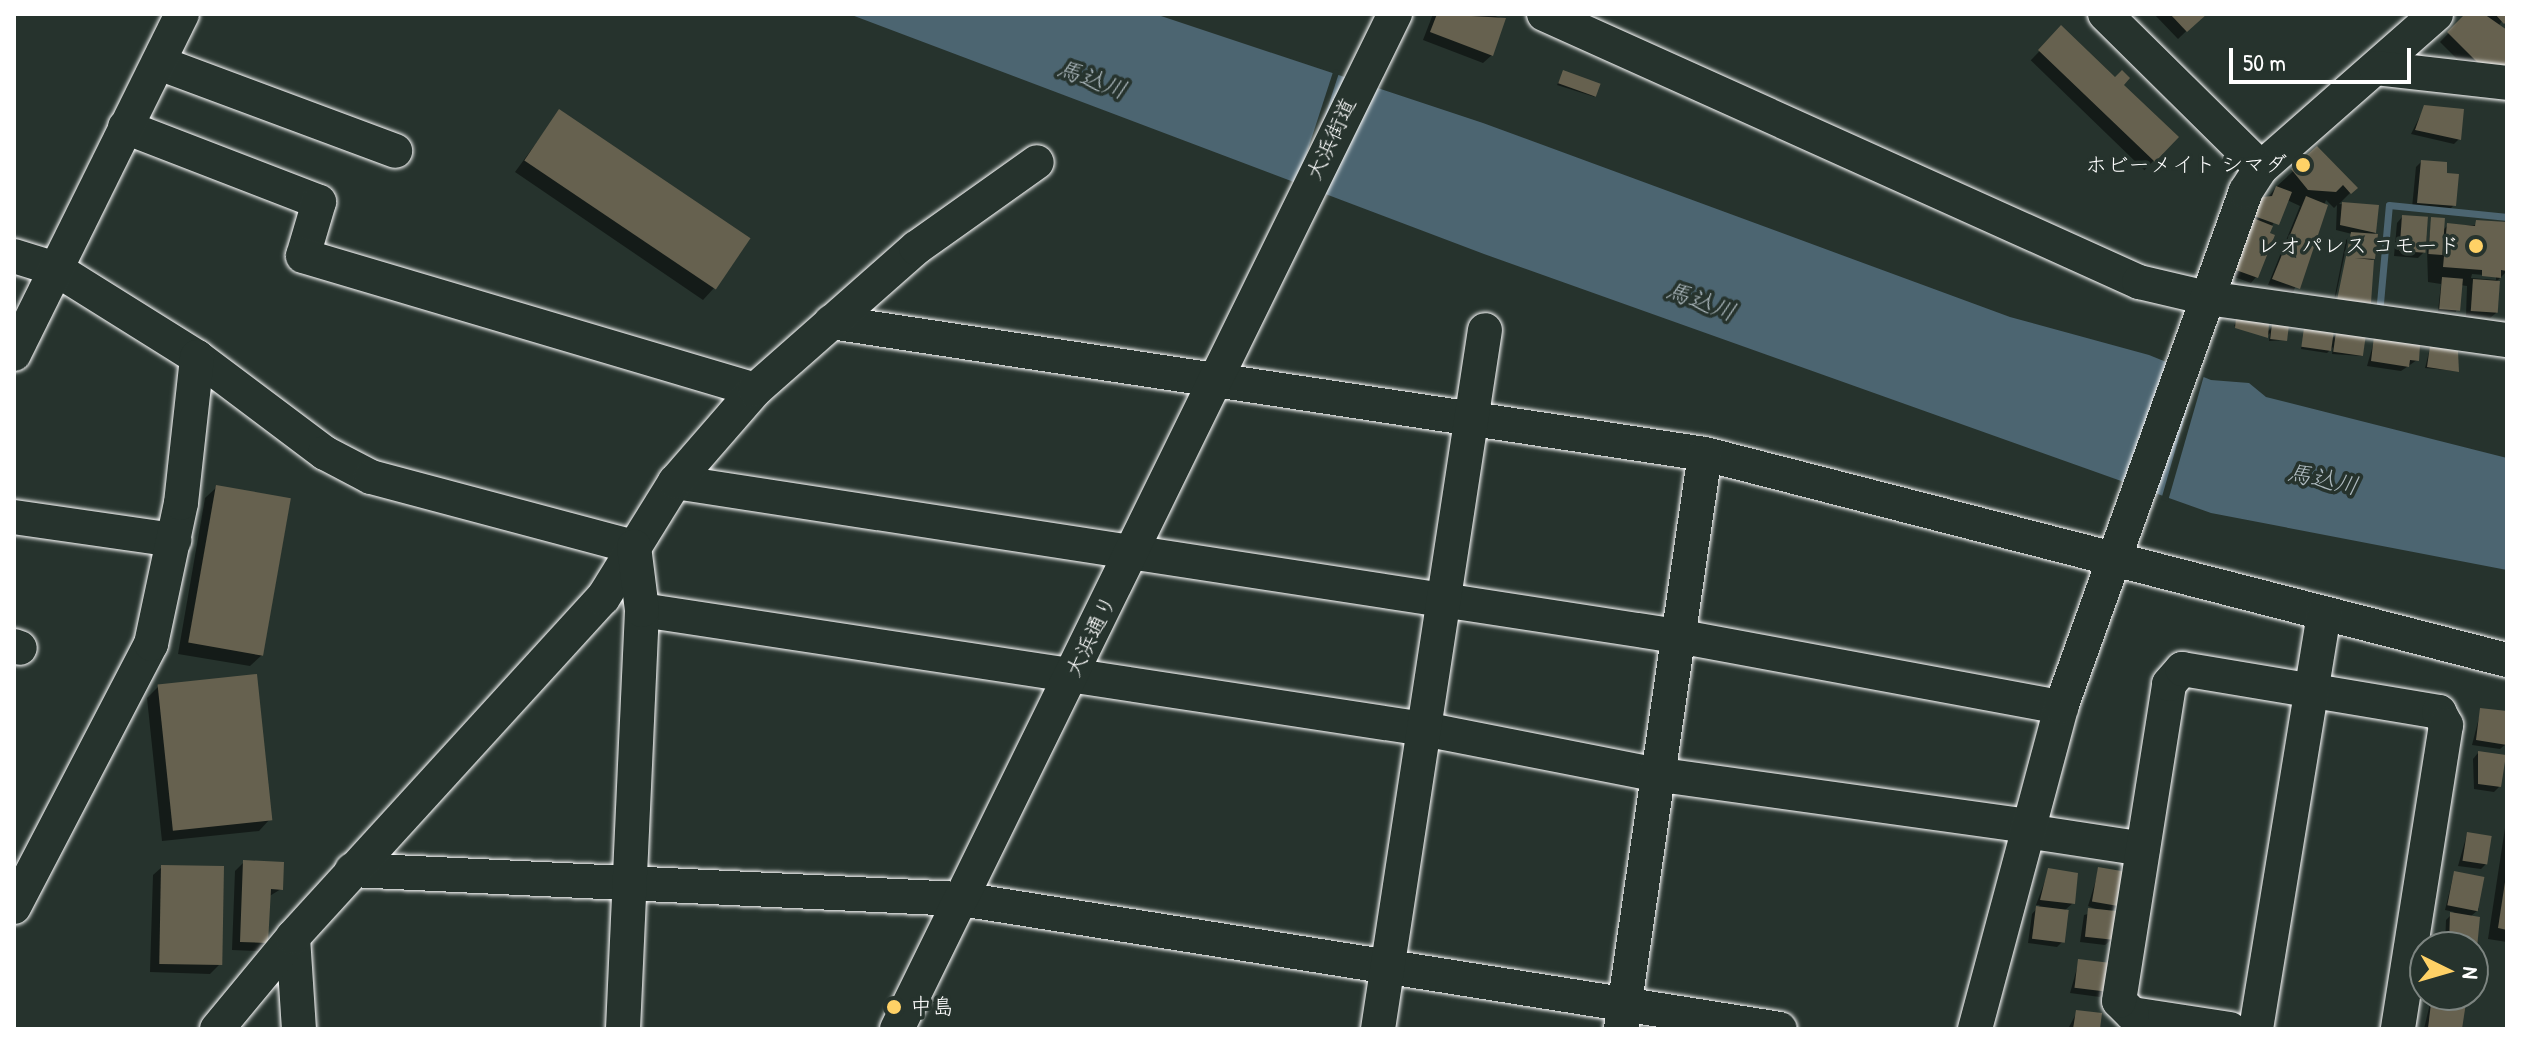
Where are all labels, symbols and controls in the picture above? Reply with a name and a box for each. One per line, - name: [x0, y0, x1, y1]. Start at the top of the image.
- scale bar: [2233, 32, 2415, 82]
- text: 50 m: [2243, 46, 2286, 78]
- water label: 馬込川: [1053, 53, 1131, 105]
- street label: 大浜街道: [1300, 94, 1362, 184]
- place label: ホビーメイト シマダ: [2085, 152, 2287, 178]
- marker: ホビーメイト シマダ: [2294, 156, 2312, 174]
- place label: レオパレス コモード: [2257, 233, 2460, 259]
- marker: レオパレス コモード: [2467, 237, 2485, 255]
- water label: 馬込川: [1662, 275, 1740, 327]
- water label: 馬込川: [2285, 457, 2361, 501]
- street label: 大浜通り: [1060, 591, 1122, 681]
- north arrow: [2409, 931, 2489, 1011]
- text: N: [2455, 966, 2486, 980]
- place label: 中島: [910, 994, 954, 1020]
- marker: 中島: [885, 998, 903, 1016]

